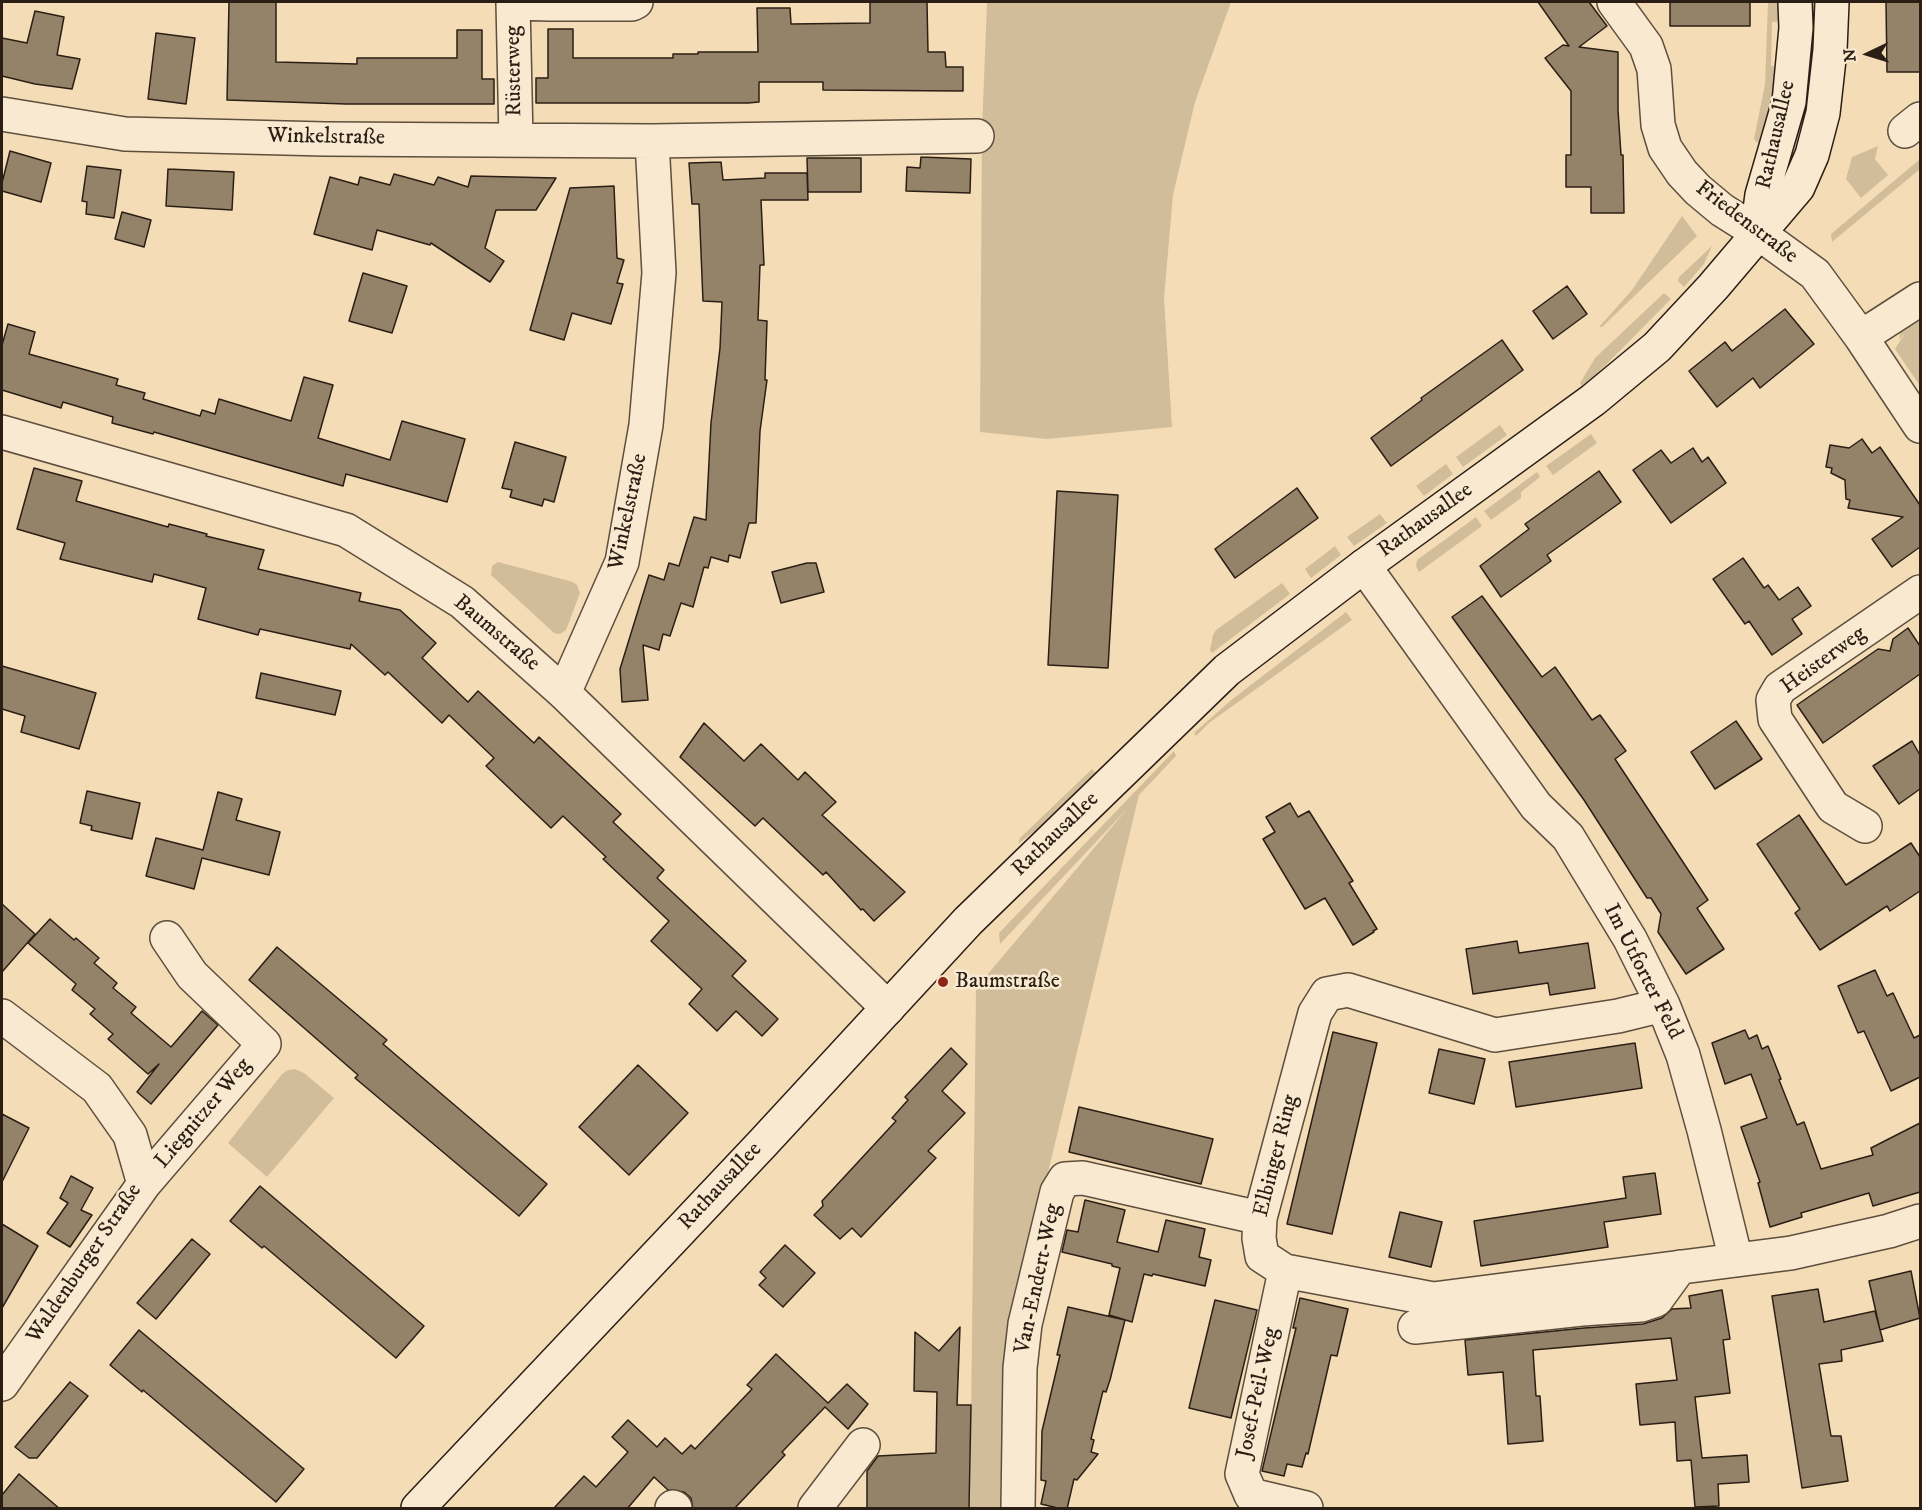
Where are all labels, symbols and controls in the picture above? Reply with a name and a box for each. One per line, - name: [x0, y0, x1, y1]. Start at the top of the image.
- north arrow: [1838, 24, 1898, 84]
- street label: Rüsterweg: [501, 25, 529, 117]
- text: N: [1840, 48, 1860, 63]
- street label: Rathausallee: [1752, 78, 1802, 192]
- street label: Winkelstraße: [267, 124, 385, 152]
- street label: Friedenstraße: [1690, 176, 1802, 270]
- street label: Winkelstraße: [604, 452, 654, 572]
- street label: Rathausallee: [1374, 478, 1478, 564]
- street label: Baumstraße: [447, 590, 545, 678]
- street label: Heisterweg: [1776, 621, 1872, 701]
- street label: Rathausallee: [1007, 787, 1105, 883]
- street label: Im Utforter Feld: [1597, 900, 1687, 1044]
- place label: Baumstraße: [955, 969, 1060, 995]
- marker: Baumstraße: [936, 975, 950, 989]
- street label: Liegnitzer Weg: [150, 1053, 258, 1175]
- street label: Elbinger Ring: [1249, 1092, 1305, 1220]
- street label: Rathausallee: [674, 1138, 768, 1236]
- street label: Waldenburger Straße: [22, 1179, 148, 1349]
- street label: Van-Endert-Weg: [1010, 1202, 1068, 1356]
- street label: Josef-Peil-Weg: [1232, 1325, 1286, 1461]

